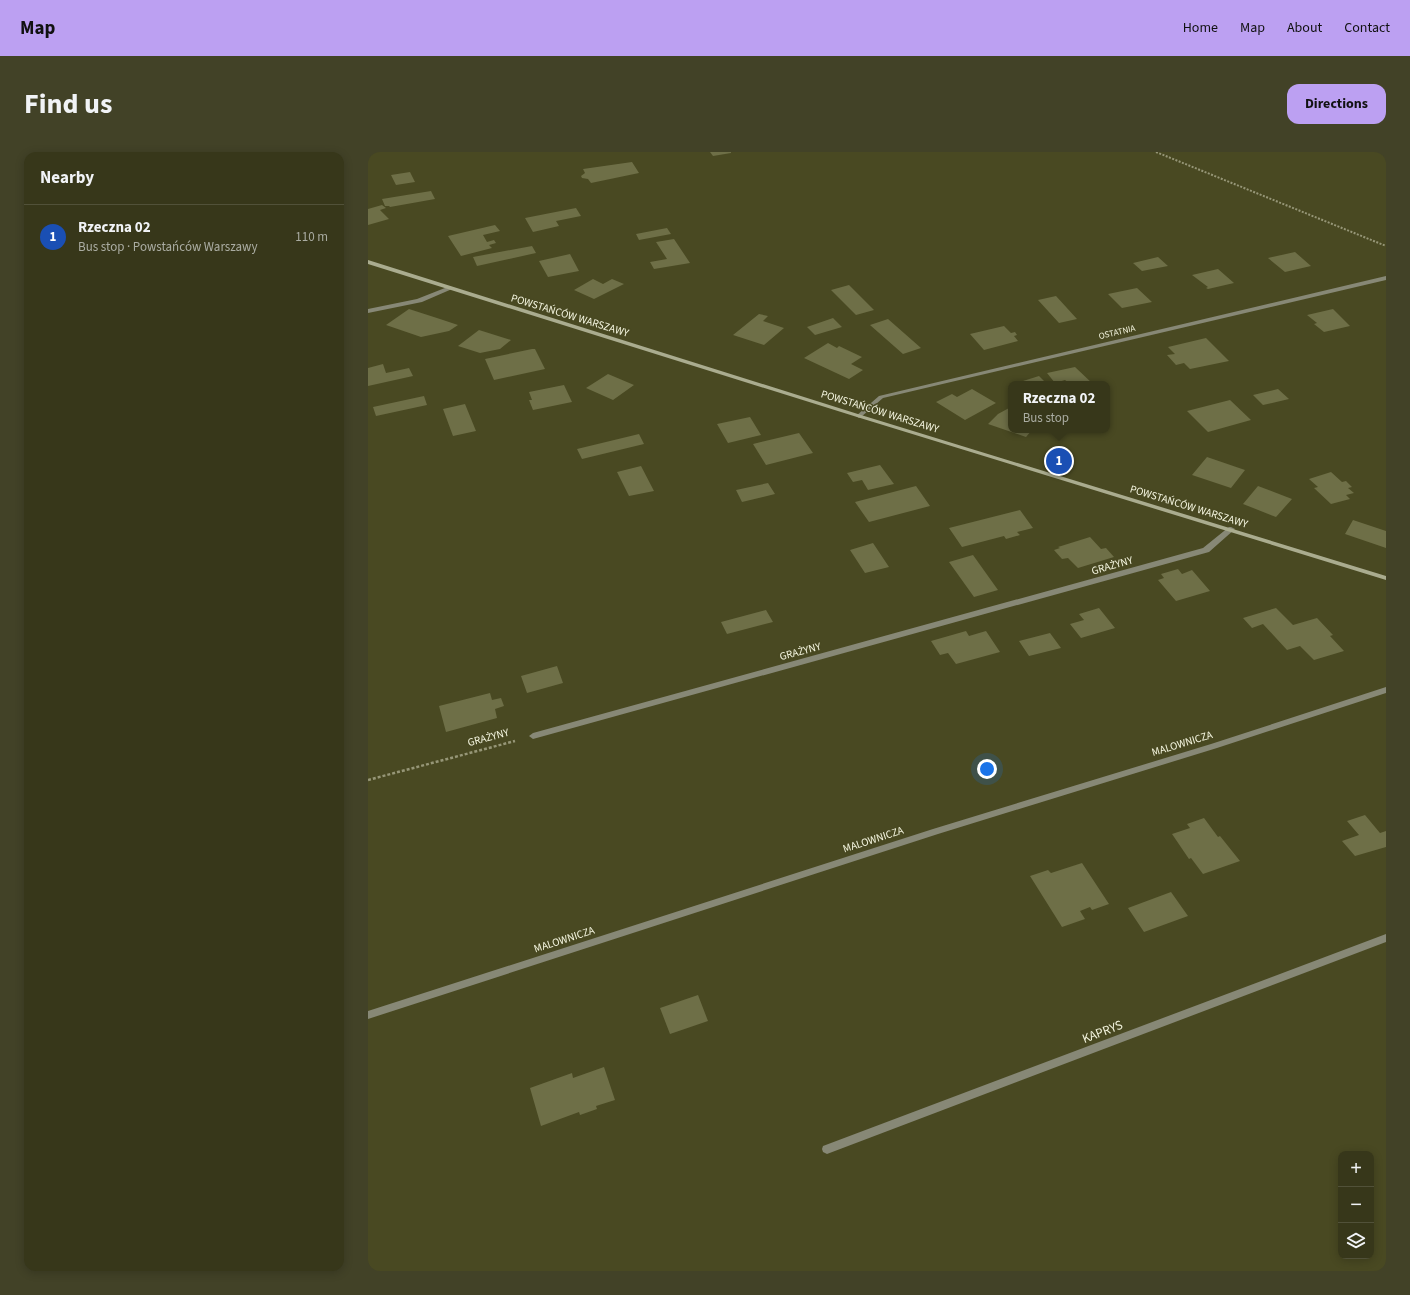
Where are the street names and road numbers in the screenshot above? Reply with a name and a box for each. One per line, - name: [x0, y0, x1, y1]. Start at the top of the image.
- street label: POWSTAŃCÓW WARSZAWY: [509, 290, 631, 341]
- street label: OSTATNIA: [1097, 322, 1137, 343]
- street label: POWSTAŃCÓW WARSZAWY: [819, 386, 941, 437]
- street label: POWSTAŃCÓW WARSZAWY: [1128, 481, 1250, 532]
- street label: GRAŻYNY: [1090, 552, 1135, 579]
- street label: GRAŻYNY: [778, 639, 823, 664]
- street label: GRAŻYNY: [466, 725, 511, 750]
- street label: MALOWNICZA: [1150, 727, 1214, 760]
- street label: MALOWNICZA: [841, 823, 905, 856]
- street label: MALOWNICZA: [532, 923, 596, 956]
- street label: KAPRYS: [1079, 1016, 1125, 1048]

